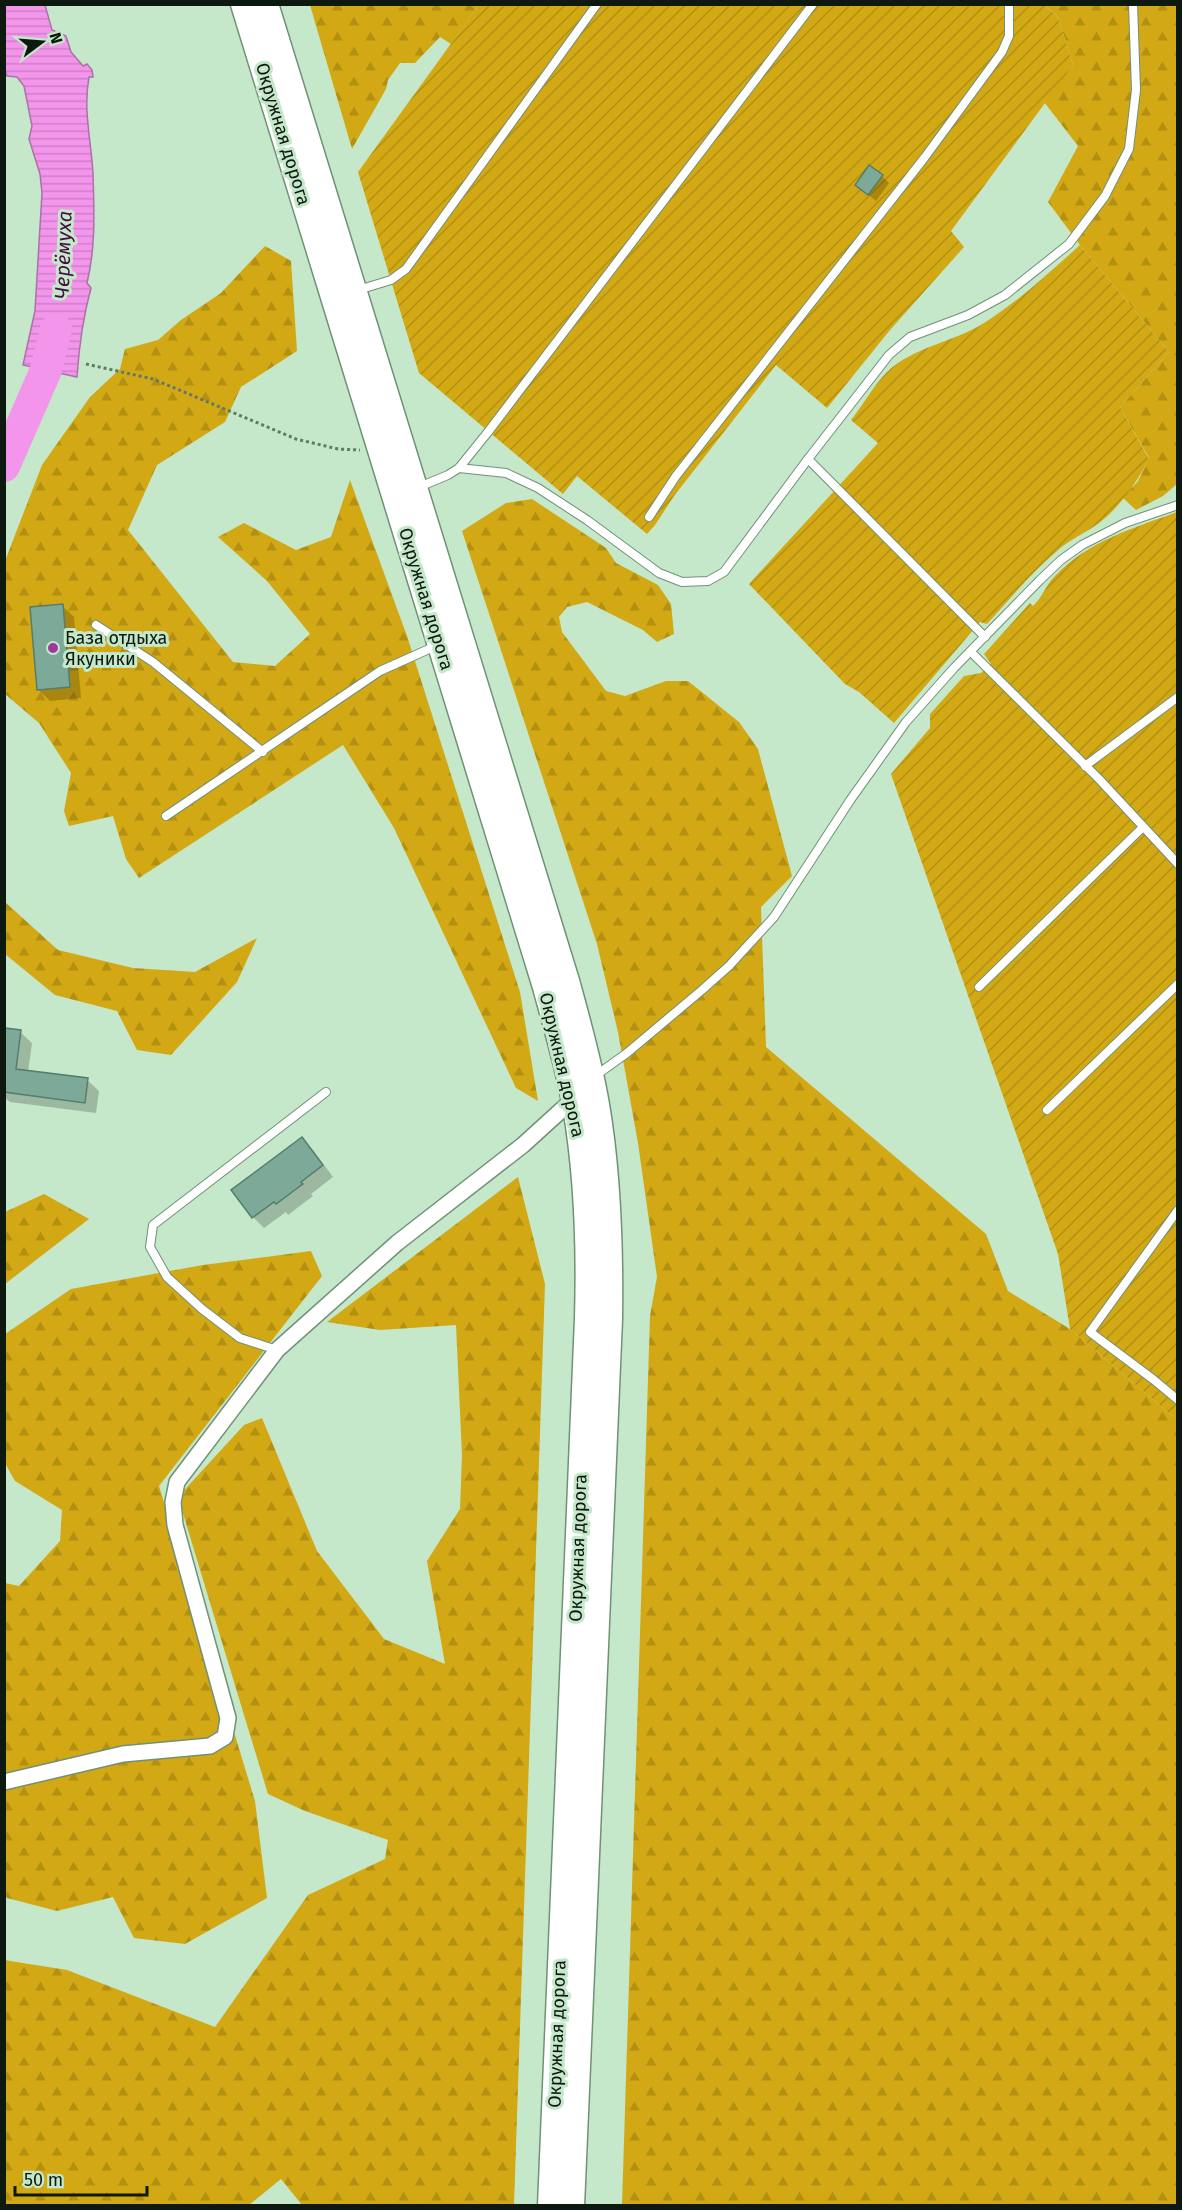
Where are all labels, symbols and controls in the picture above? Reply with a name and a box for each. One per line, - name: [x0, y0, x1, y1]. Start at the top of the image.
- north arrow: [12, 12, 72, 72]
- text: N: [45, 30, 67, 46]
- street label: Окружная дорога: [251, 60, 315, 208]
- water label: Черёмуха: [49, 211, 77, 299]
- street label: Окружная дорога: [394, 525, 458, 673]
- place label: База отдыха Якуники: [65, 627, 167, 670]
- marker: База отдыха Якуники: [46, 641, 60, 655]
- street label: Окружная дорога: [535, 990, 589, 1140]
- street label: Окружная дорога: [564, 1474, 592, 1622]
- street label: Окружная дорога: [543, 1960, 571, 2108]
- scale bar: [15, 2159, 147, 2197]
- text: 50 m: [24, 2169, 63, 2191]

